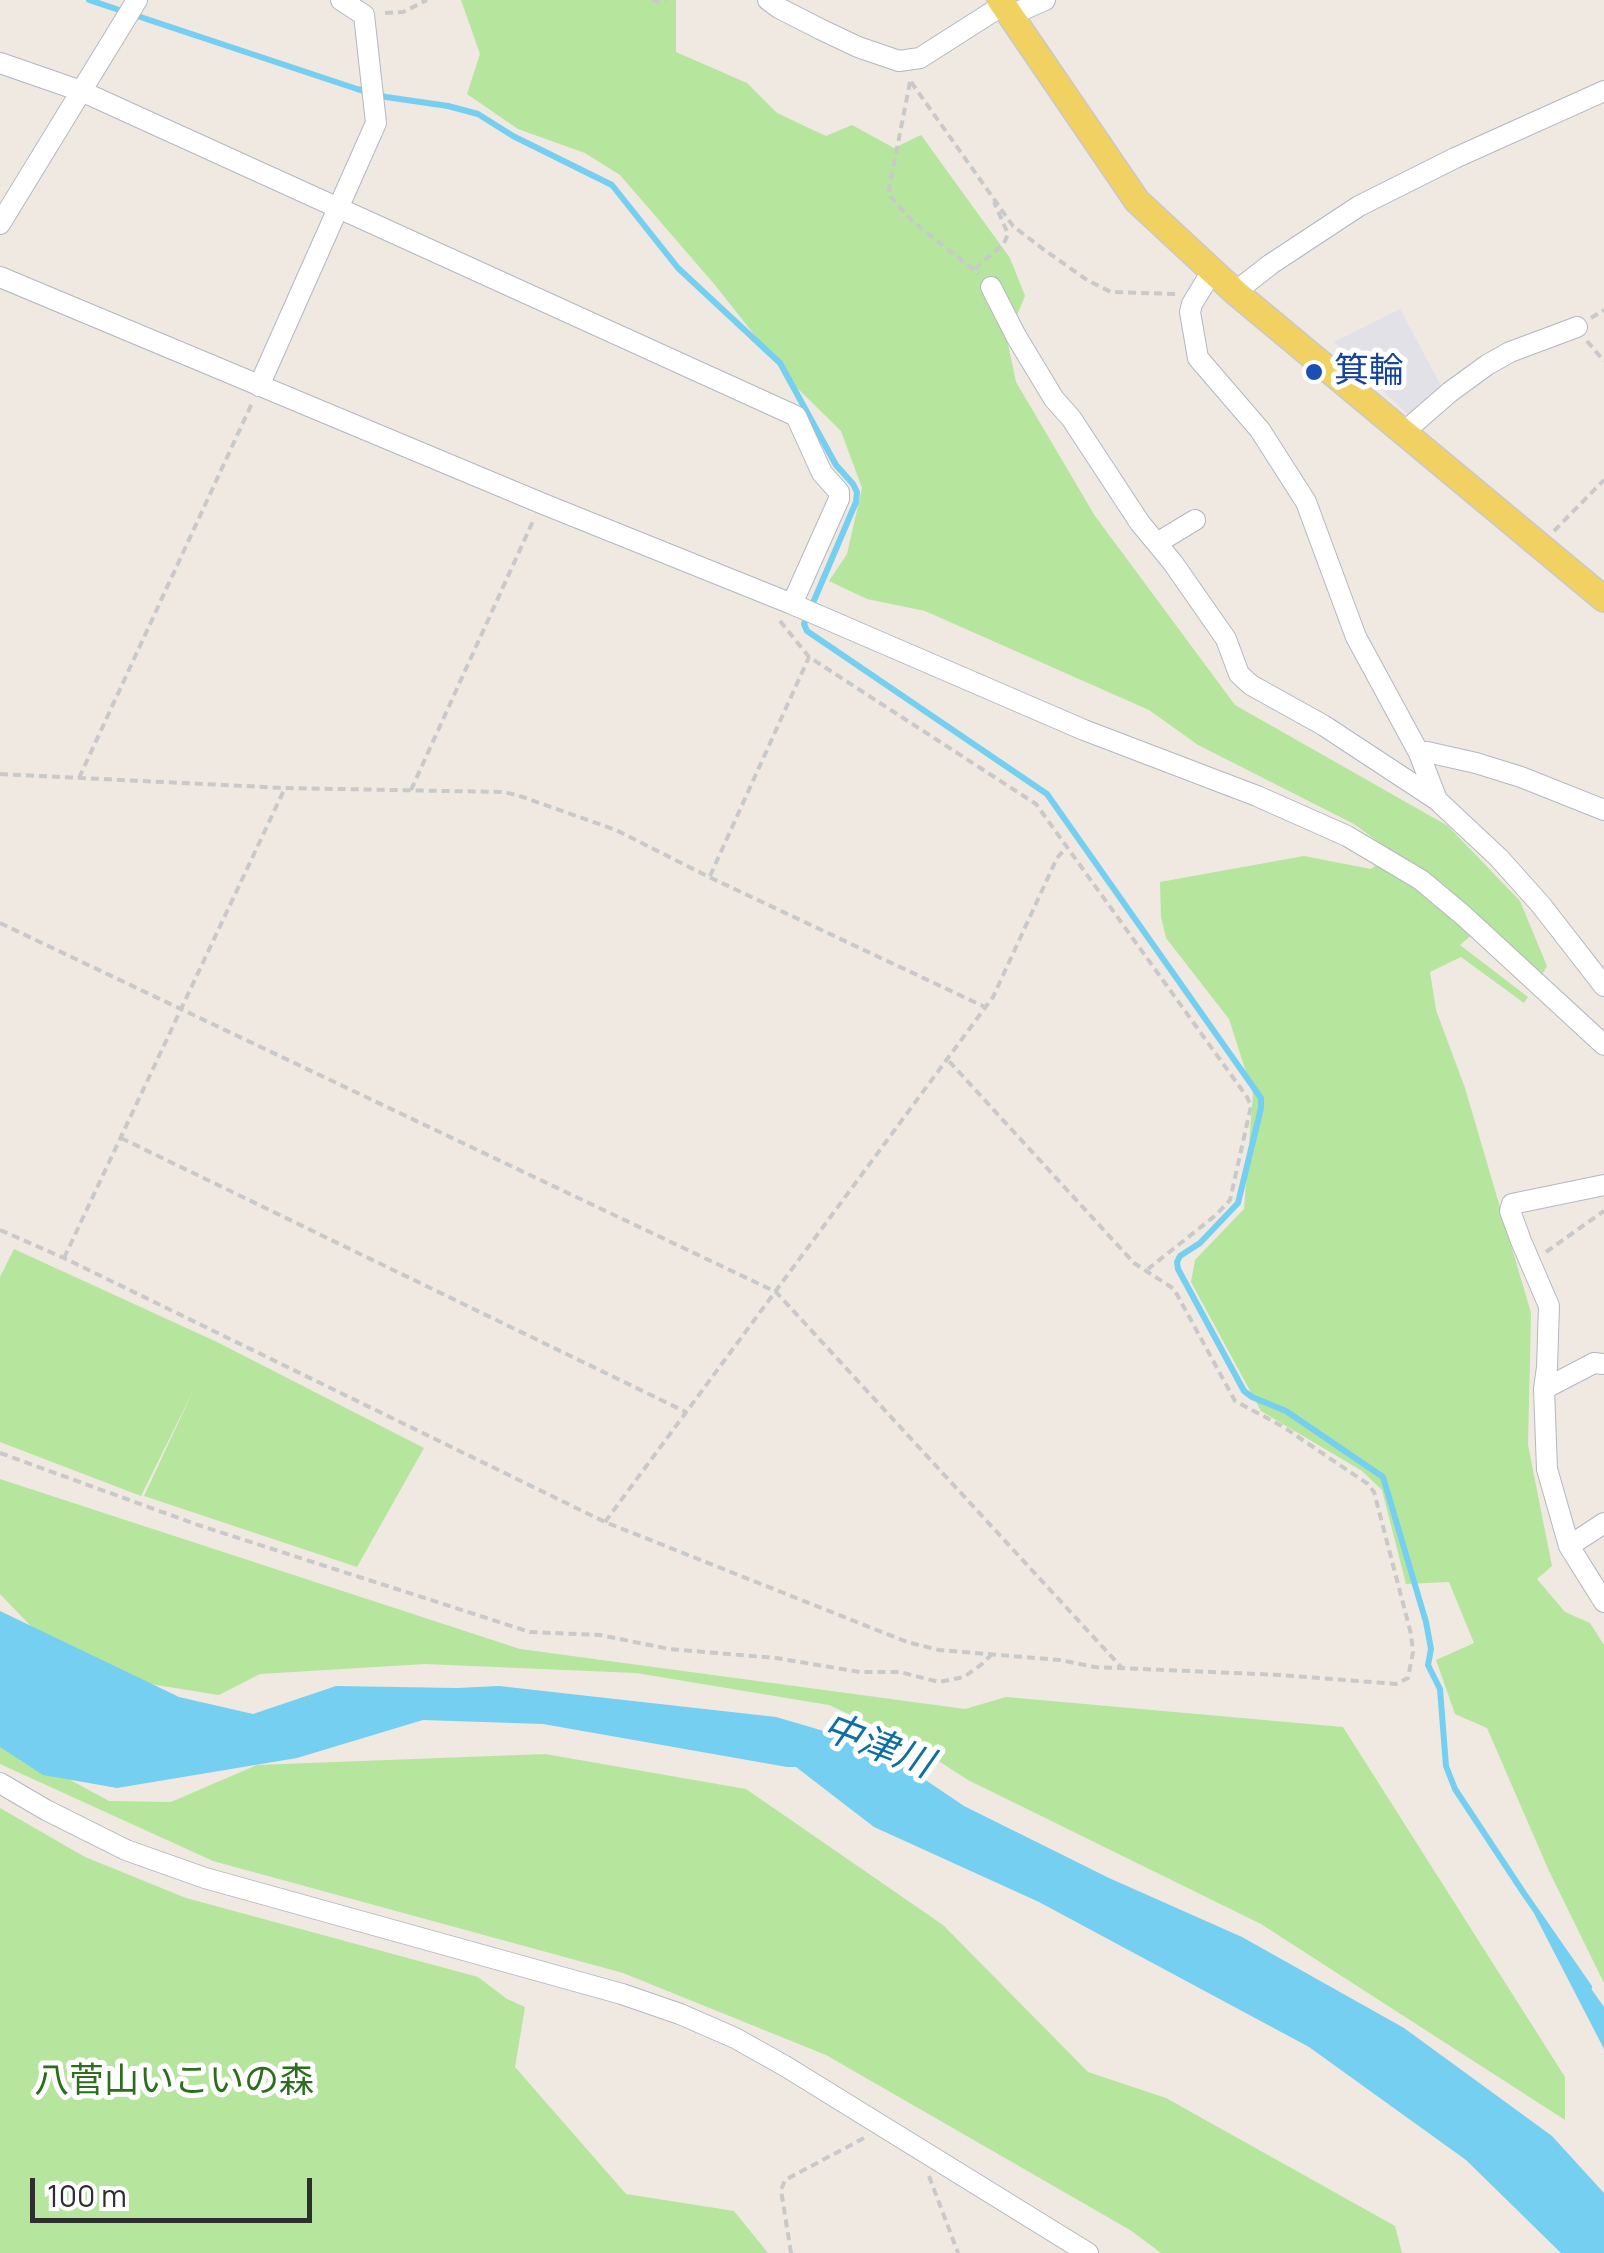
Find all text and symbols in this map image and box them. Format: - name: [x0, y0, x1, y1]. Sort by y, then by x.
- place label: 箕輪: [1334, 351, 1404, 393]
- marker: 箕輪: [1303, 361, 1325, 383]
- water label: 中津川: [816, 1705, 938, 1789]
- park label: 八菅山いこいの森: [34, 2061, 314, 2103]
- scale bar: [35, 2158, 318, 2220]
- text: 100 m: [47, 2175, 127, 2216]

